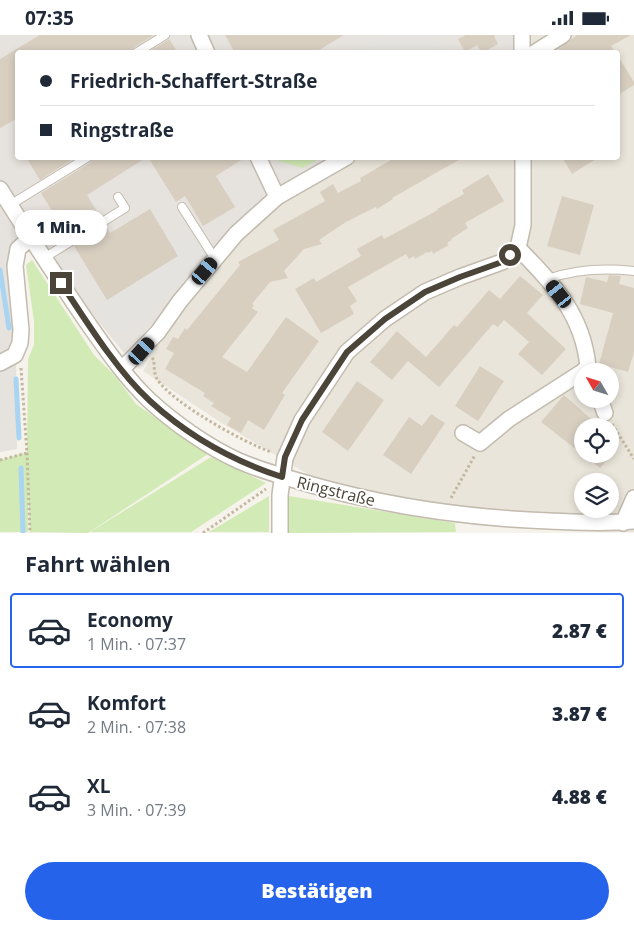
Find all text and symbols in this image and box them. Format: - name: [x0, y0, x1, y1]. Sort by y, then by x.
- text: 07:35: [25, 5, 74, 31]
- text: Friedrich-Schaffert-Straße: [70, 68, 318, 94]
- text: Ringstraße: [70, 117, 174, 143]
- callout: 1 Min.: [15, 211, 107, 245]
- text: 1 Min.: [36, 216, 86, 238]
- route start: [499, 244, 521, 266]
- car: [189, 255, 220, 287]
- route end: [50, 272, 72, 294]
- car: [543, 278, 574, 310]
- car: [126, 335, 157, 367]
- north arrow: [574, 363, 619, 407]
- map controls: [574, 363, 619, 518]
- button: locate: [574, 418, 619, 463]
- street label: Ringstraße: [294, 471, 378, 511]
- button: layers: [574, 473, 619, 518]
- text: Fahrt wählen: [25, 548, 171, 578]
- text: Economy: [87, 607, 173, 633]
- icon: car: [27, 608, 72, 653]
- text: 2.87 €: [552, 618, 607, 644]
- text: 1 Min. · 07:37: [87, 633, 186, 655]
- text: Komfort: [87, 690, 166, 716]
- icon: car: [27, 691, 72, 736]
- text: 3.87 €: [552, 701, 607, 727]
- text: 2 Min. · 07:38: [87, 716, 186, 738]
- text: XL: [87, 773, 110, 799]
- icon: car: [27, 774, 72, 819]
- text: 4.88 €: [552, 784, 607, 810]
- text: 3 Min. · 07:39: [87, 799, 186, 821]
- button: Bestätigen: [25, 862, 609, 920]

